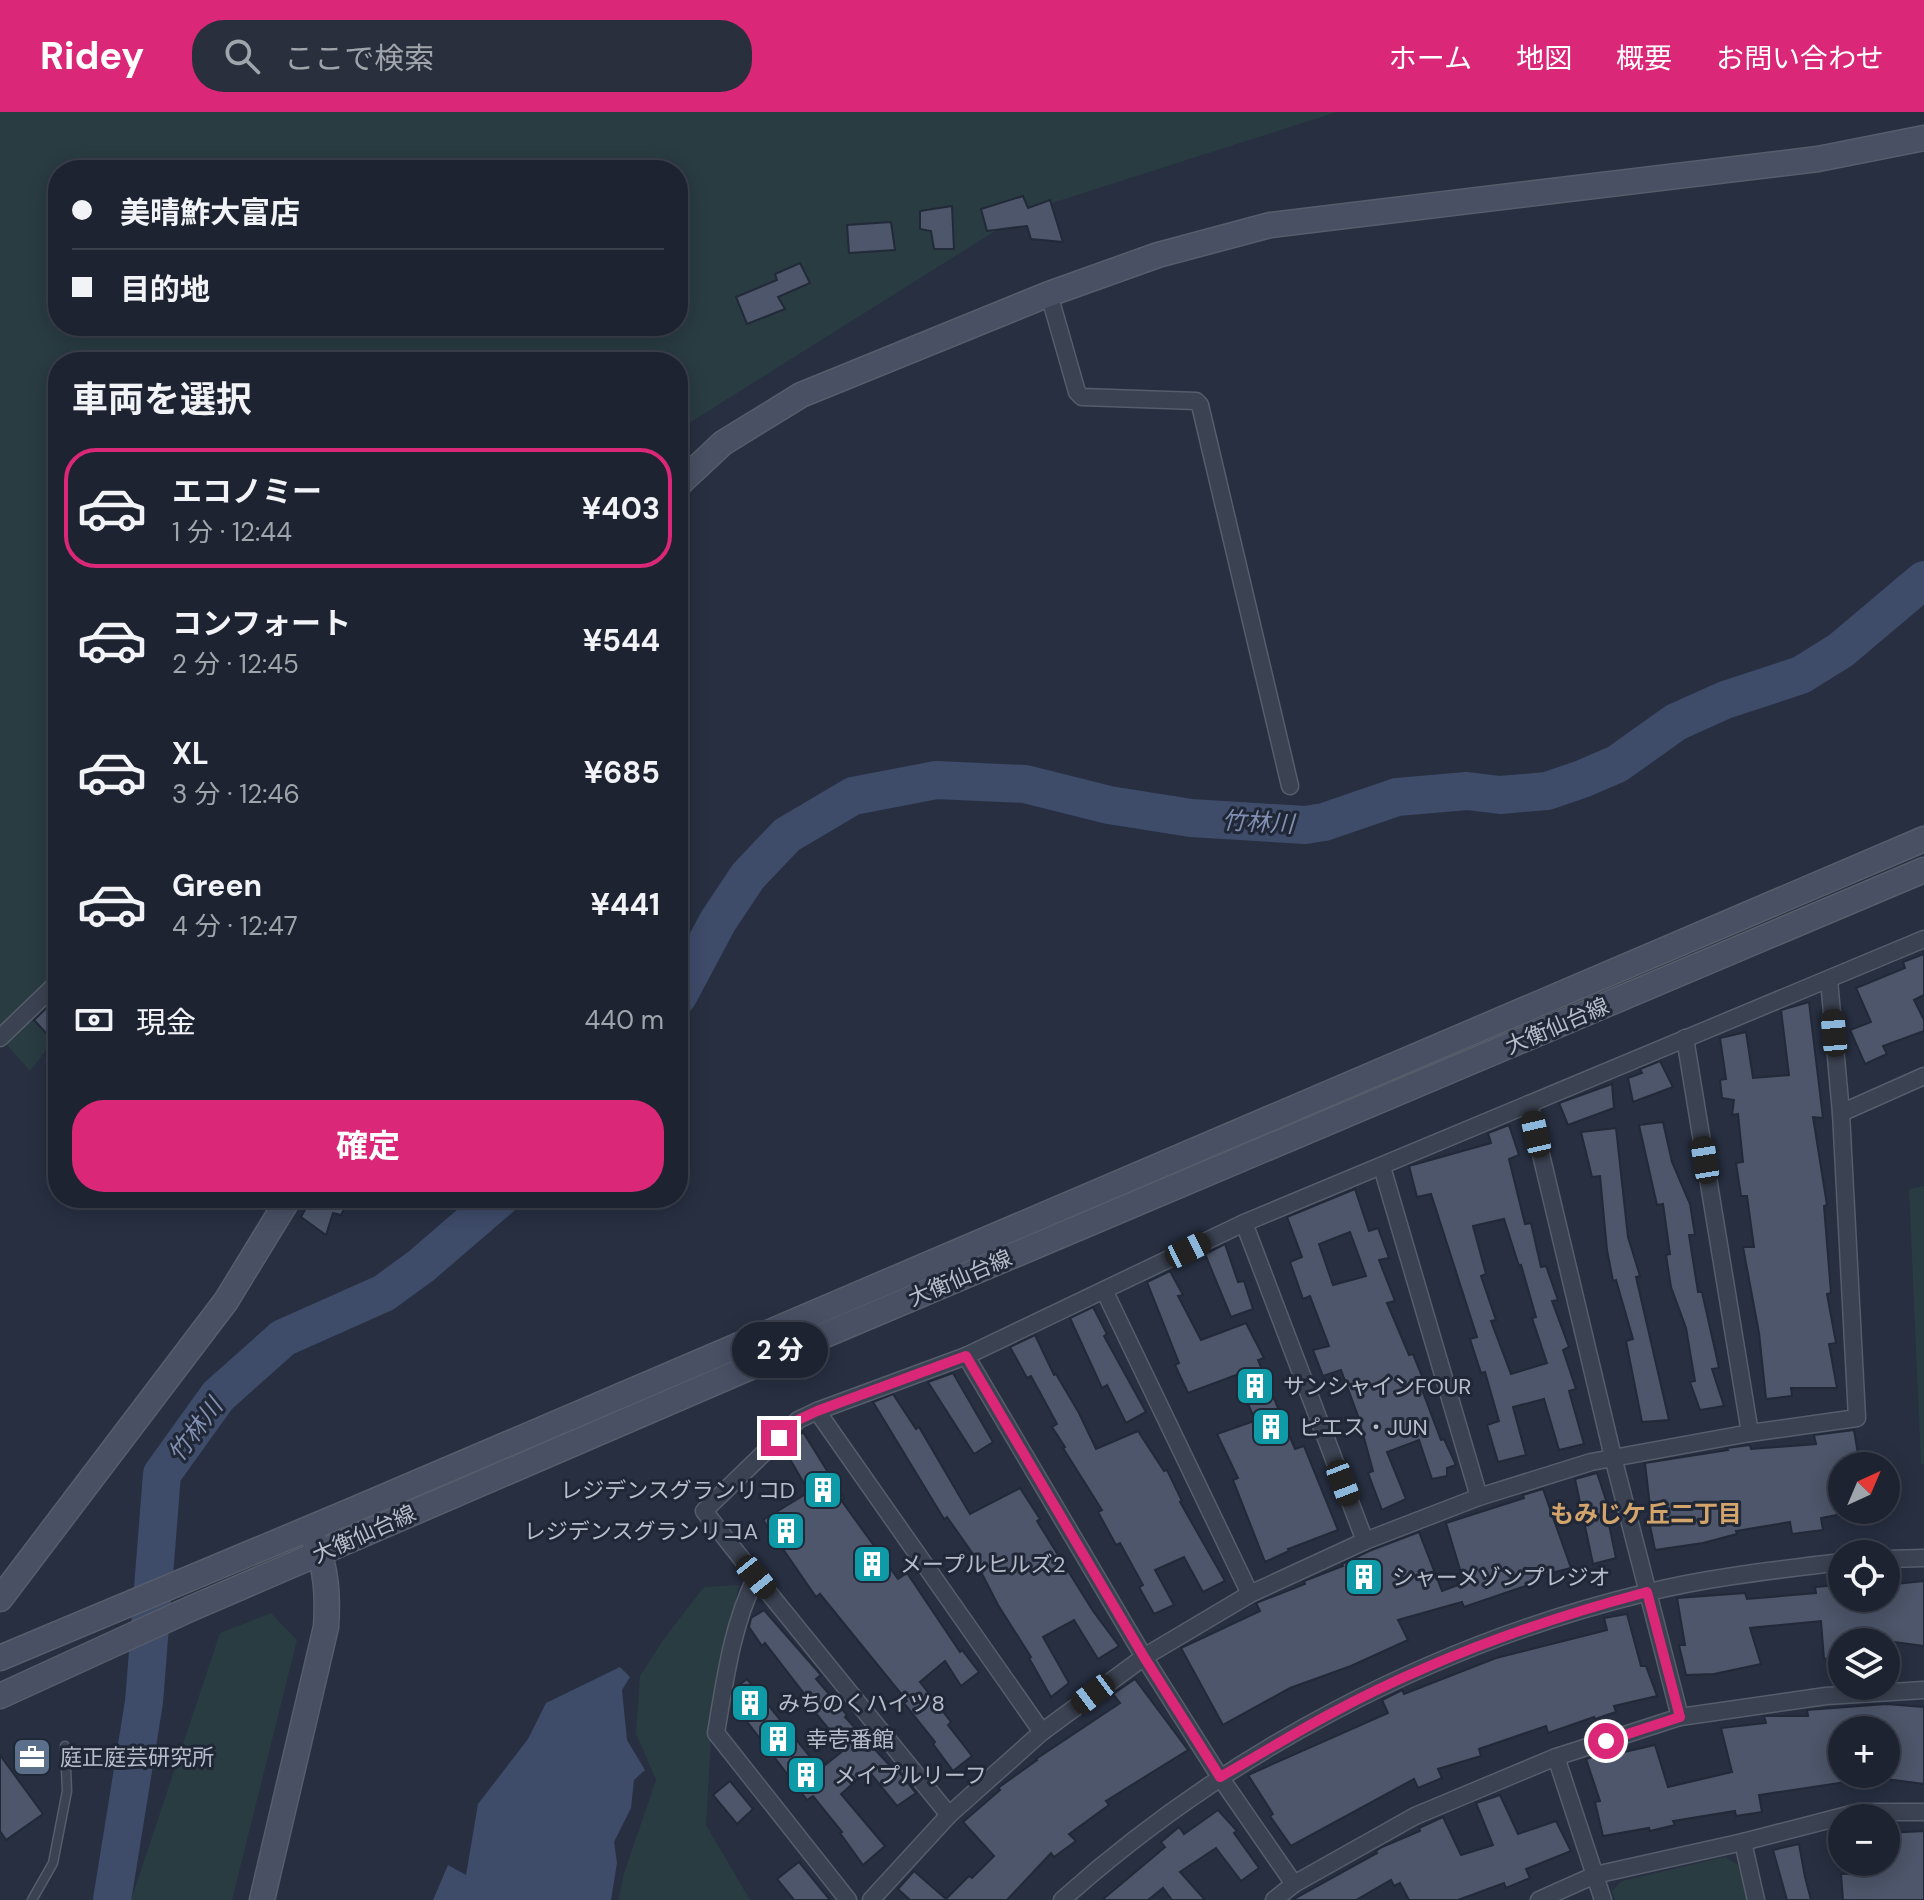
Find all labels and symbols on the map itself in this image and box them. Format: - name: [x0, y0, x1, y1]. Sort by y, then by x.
- water label: 竹林川: [1221, 805, 1298, 840]
- street label: 大衡仙台線: [1501, 991, 1613, 1061]
- car: [1820, 1008, 1848, 1058]
- car: [1519, 1108, 1553, 1160]
- car: [1689, 1134, 1721, 1186]
- car: [1161, 1229, 1215, 1271]
- street label: 大衡仙台線: [904, 1243, 1016, 1313]
- callout: 2 分: [731, 1322, 827, 1378]
- building icon: サンシャインFOUR: [1234, 1365, 1276, 1407]
- place label: サンシャインFOUR: [1283, 1372, 1471, 1401]
- water label: 竹林川: [161, 1390, 231, 1468]
- building icon: ピエス・JUN: [1250, 1406, 1292, 1448]
- place label: ピエス・JUN: [1299, 1413, 1428, 1442]
- route end: [761, 1420, 797, 1456]
- north arrow: [1828, 1452, 1900, 1524]
- car: [1323, 1456, 1363, 1510]
- building icon: レジデンスグランリコD: [802, 1469, 844, 1511]
- place label: レジデンスグランリコD: [560, 1476, 795, 1505]
- street label: 大衡仙台線: [308, 1498, 420, 1570]
- district label: もみじケ丘二丁目: [1550, 1498, 1742, 1529]
- building icon: レジデンスグランリコA: [765, 1510, 807, 1552]
- place label: レジデンスグランリコA: [524, 1517, 758, 1546]
- building icon: メープルヒルズ2: [851, 1543, 893, 1585]
- place label: メープルヒルズ2: [900, 1550, 1065, 1579]
- car: [732, 1551, 780, 1603]
- building icon: シャーメゾンプレジオ: [1343, 1556, 1385, 1598]
- place label: シャーメゾンプレジオ: [1392, 1563, 1610, 1592]
- car: [1067, 1670, 1119, 1718]
- building icon: みちのくハイツ8: [729, 1682, 771, 1724]
- place label: みちのくハイツ8: [778, 1689, 945, 1718]
- building icon: 幸壱番館: [757, 1718, 799, 1760]
- route start: [1588, 1723, 1624, 1759]
- place label: 幸壱番館: [806, 1725, 894, 1754]
- office icon: 庭正庭芸研究所: [11, 1736, 53, 1778]
- place label: 庭正庭芸研究所: [60, 1743, 214, 1772]
- building icon: メイプルリーフ: [785, 1754, 827, 1796]
- place label: メイプルリーフ: [834, 1761, 987, 1790]

